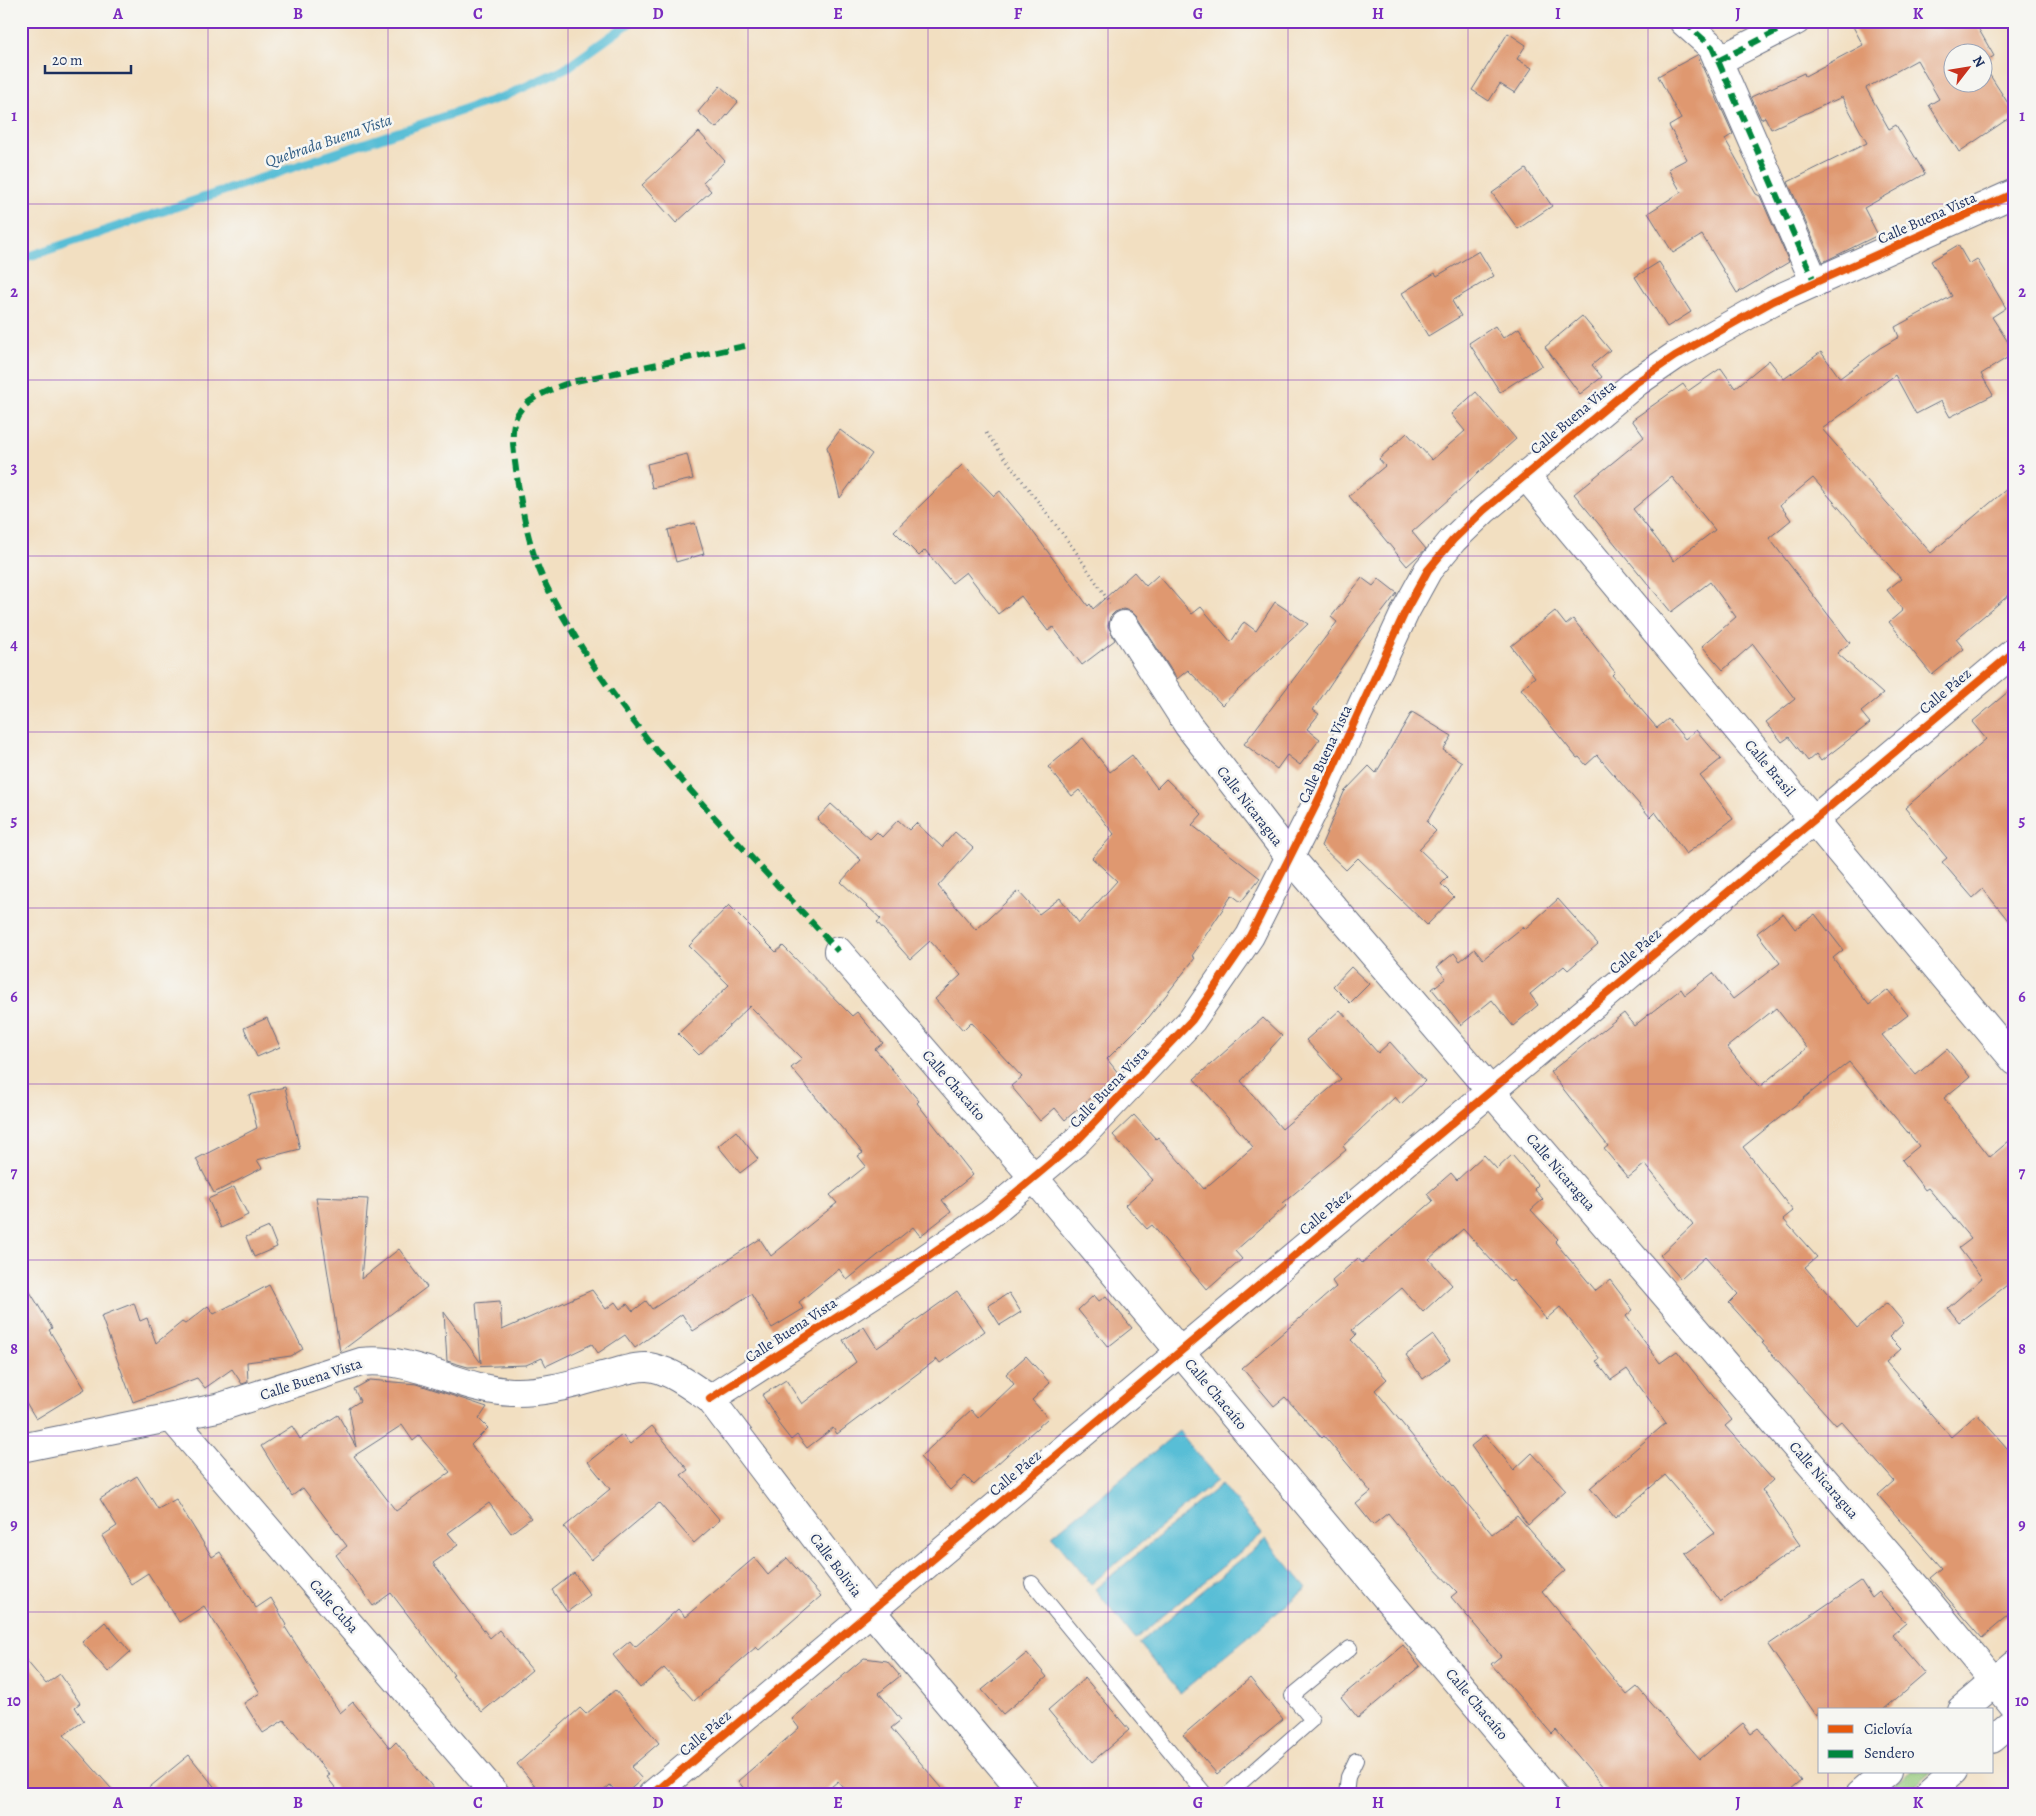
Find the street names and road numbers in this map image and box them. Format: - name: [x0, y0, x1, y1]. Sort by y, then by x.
- street label: Calle Buena Vista: [1874, 187, 1980, 249]
- street label: Calle Buena Vista: [1526, 375, 1620, 459]
- street label: Calle Páez: [1915, 663, 1975, 719]
- street label: Calle Buena Vista: [1294, 702, 1356, 806]
- street label: Calle Brasil: [1740, 735, 1800, 801]
- street label: Calle Nicaragua: [1212, 762, 1288, 850]
- street label: Calle Páez: [1605, 923, 1665, 979]
- street label: Calle Buena Vista: [1065, 1042, 1153, 1132]
- street label: Calle Chacaíto: [918, 1045, 990, 1125]
- street label: Calle Nicaragua: [1522, 1129, 1600, 1215]
- street label: Calle Páez: [1295, 1184, 1355, 1240]
- street label: Calle Buena Vista: [741, 1293, 841, 1367]
- street label: Calle Buena Vista: [257, 1353, 365, 1405]
- street label: Calle Chacaíto: [1180, 1354, 1252, 1434]
- street label: Calle Nicaragua: [1785, 1437, 1863, 1523]
- street label: Calle Páez: [985, 1445, 1045, 1501]
- street label: Calle Bolivia: [805, 1529, 867, 1601]
- street label: Calle Cuba: [305, 1575, 363, 1637]
- street label: Calle Chacaíto: [1441, 1664, 1513, 1744]
- street label: Calle Páez: [675, 1705, 735, 1761]

